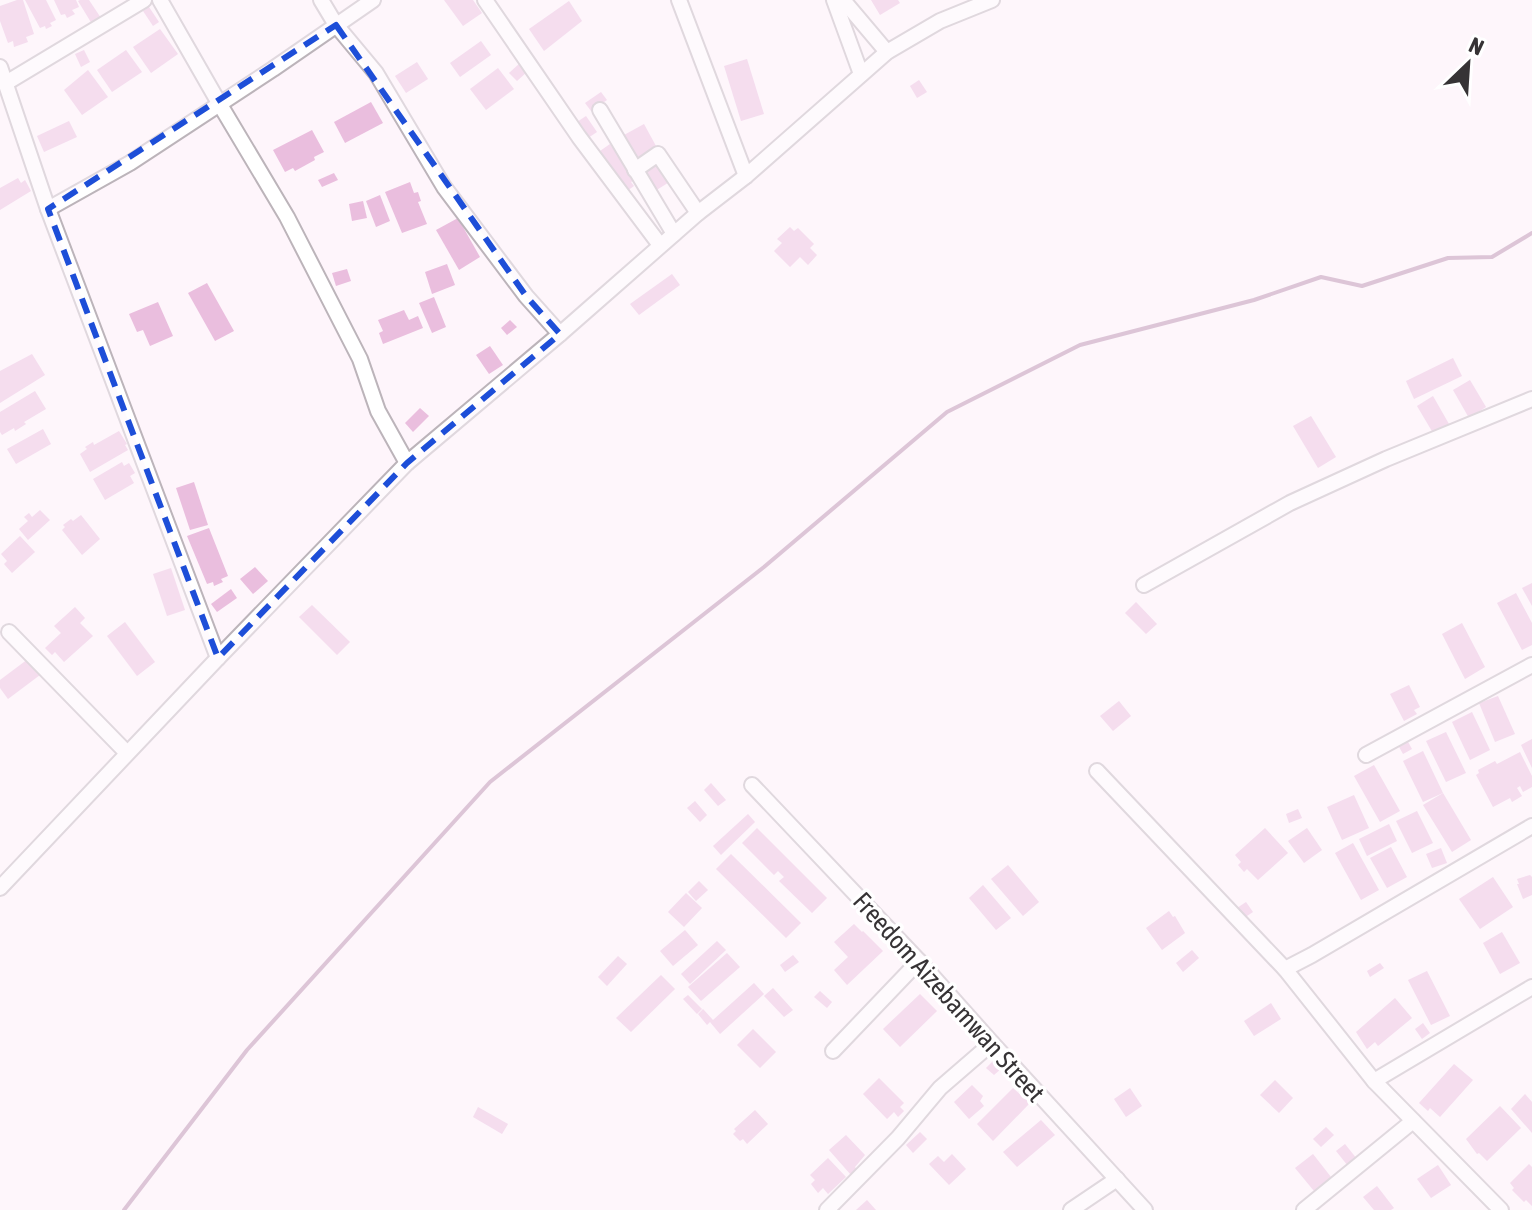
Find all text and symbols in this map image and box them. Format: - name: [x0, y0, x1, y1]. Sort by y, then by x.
- north arrow: [1428, 24, 1508, 104]
- text: N: [1465, 31, 1488, 60]
- street label: Freedom Aizebamwan Street: [847, 886, 1051, 1108]

